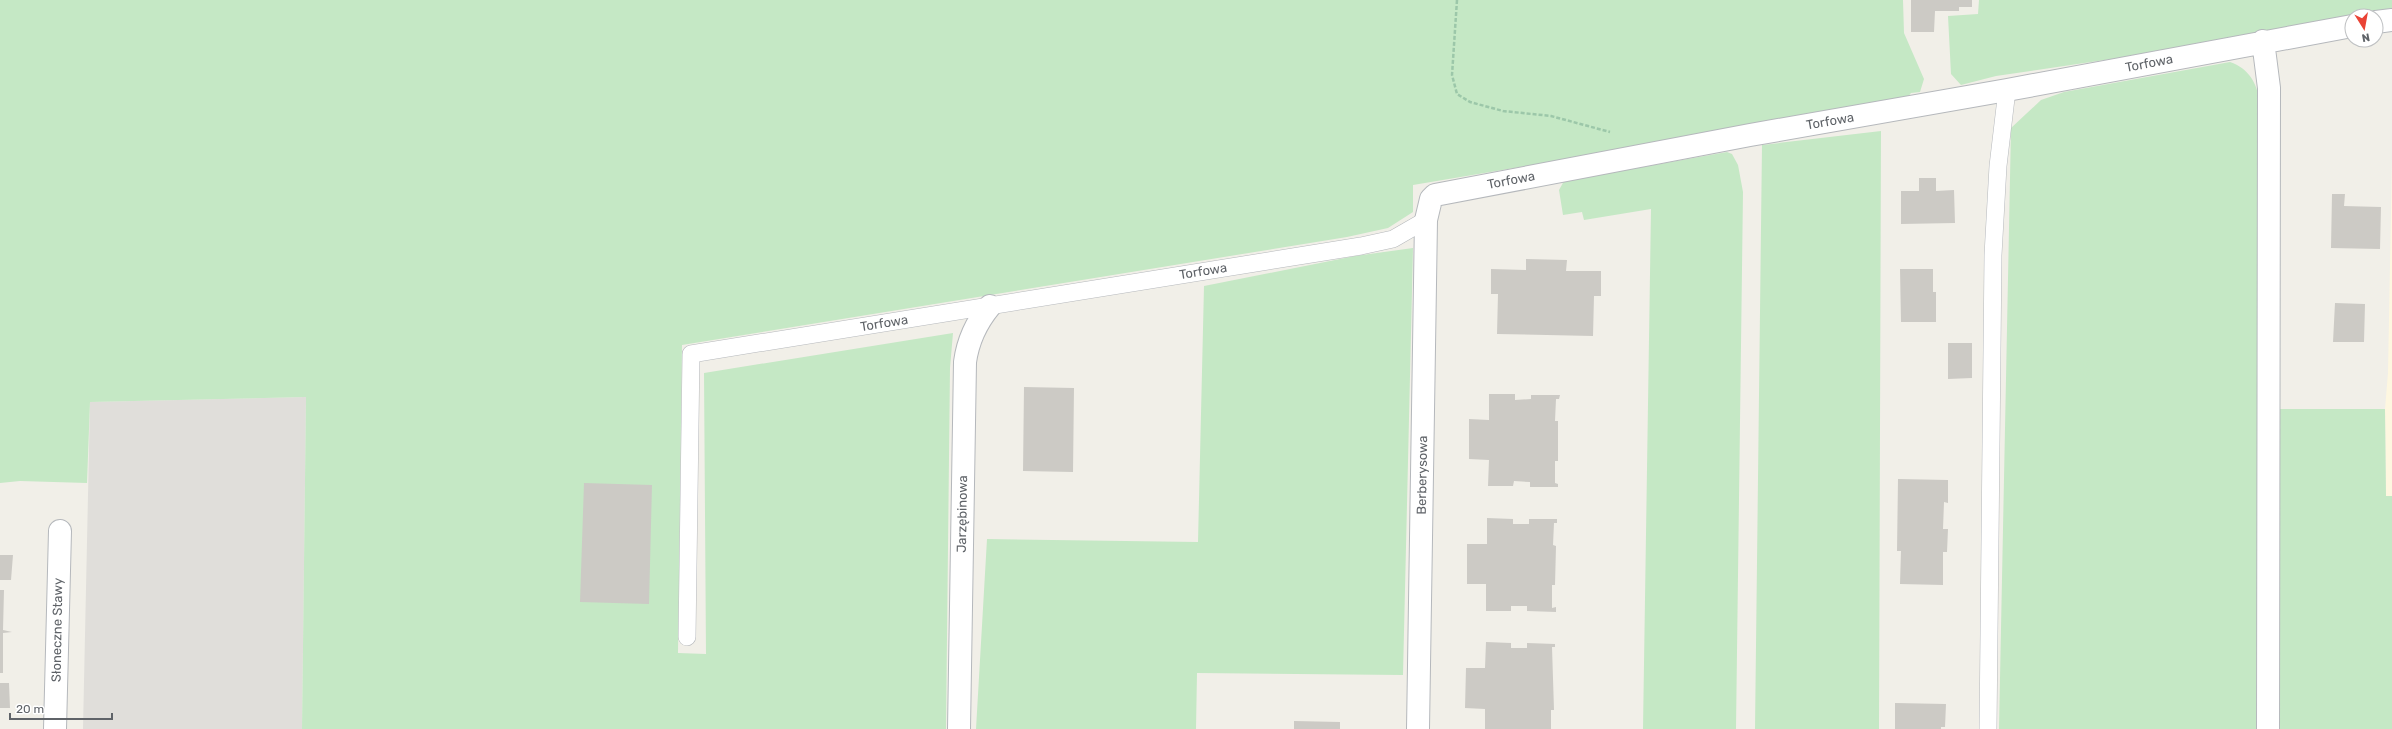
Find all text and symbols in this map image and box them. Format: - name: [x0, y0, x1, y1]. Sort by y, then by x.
- north arrow: [2344, 8, 2384, 48]
- text: N: [2361, 30, 2371, 44]
- street label: Torfowa: [2124, 51, 2174, 75]
- street label: Torfowa: [1805, 109, 1855, 133]
- street label: Torfowa: [1486, 168, 1536, 192]
- street label: Torfowa: [1178, 260, 1228, 282]
- street label: Torfowa: [859, 312, 909, 334]
- street label: Berberysowa: [1414, 435, 1430, 515]
- street label: Jarzębinowa: [954, 475, 970, 553]
- street label: Słoneczne Stawy: [49, 578, 65, 682]
- scale bar: [10, 695, 112, 721]
- text: 20 m: [16, 702, 44, 716]

